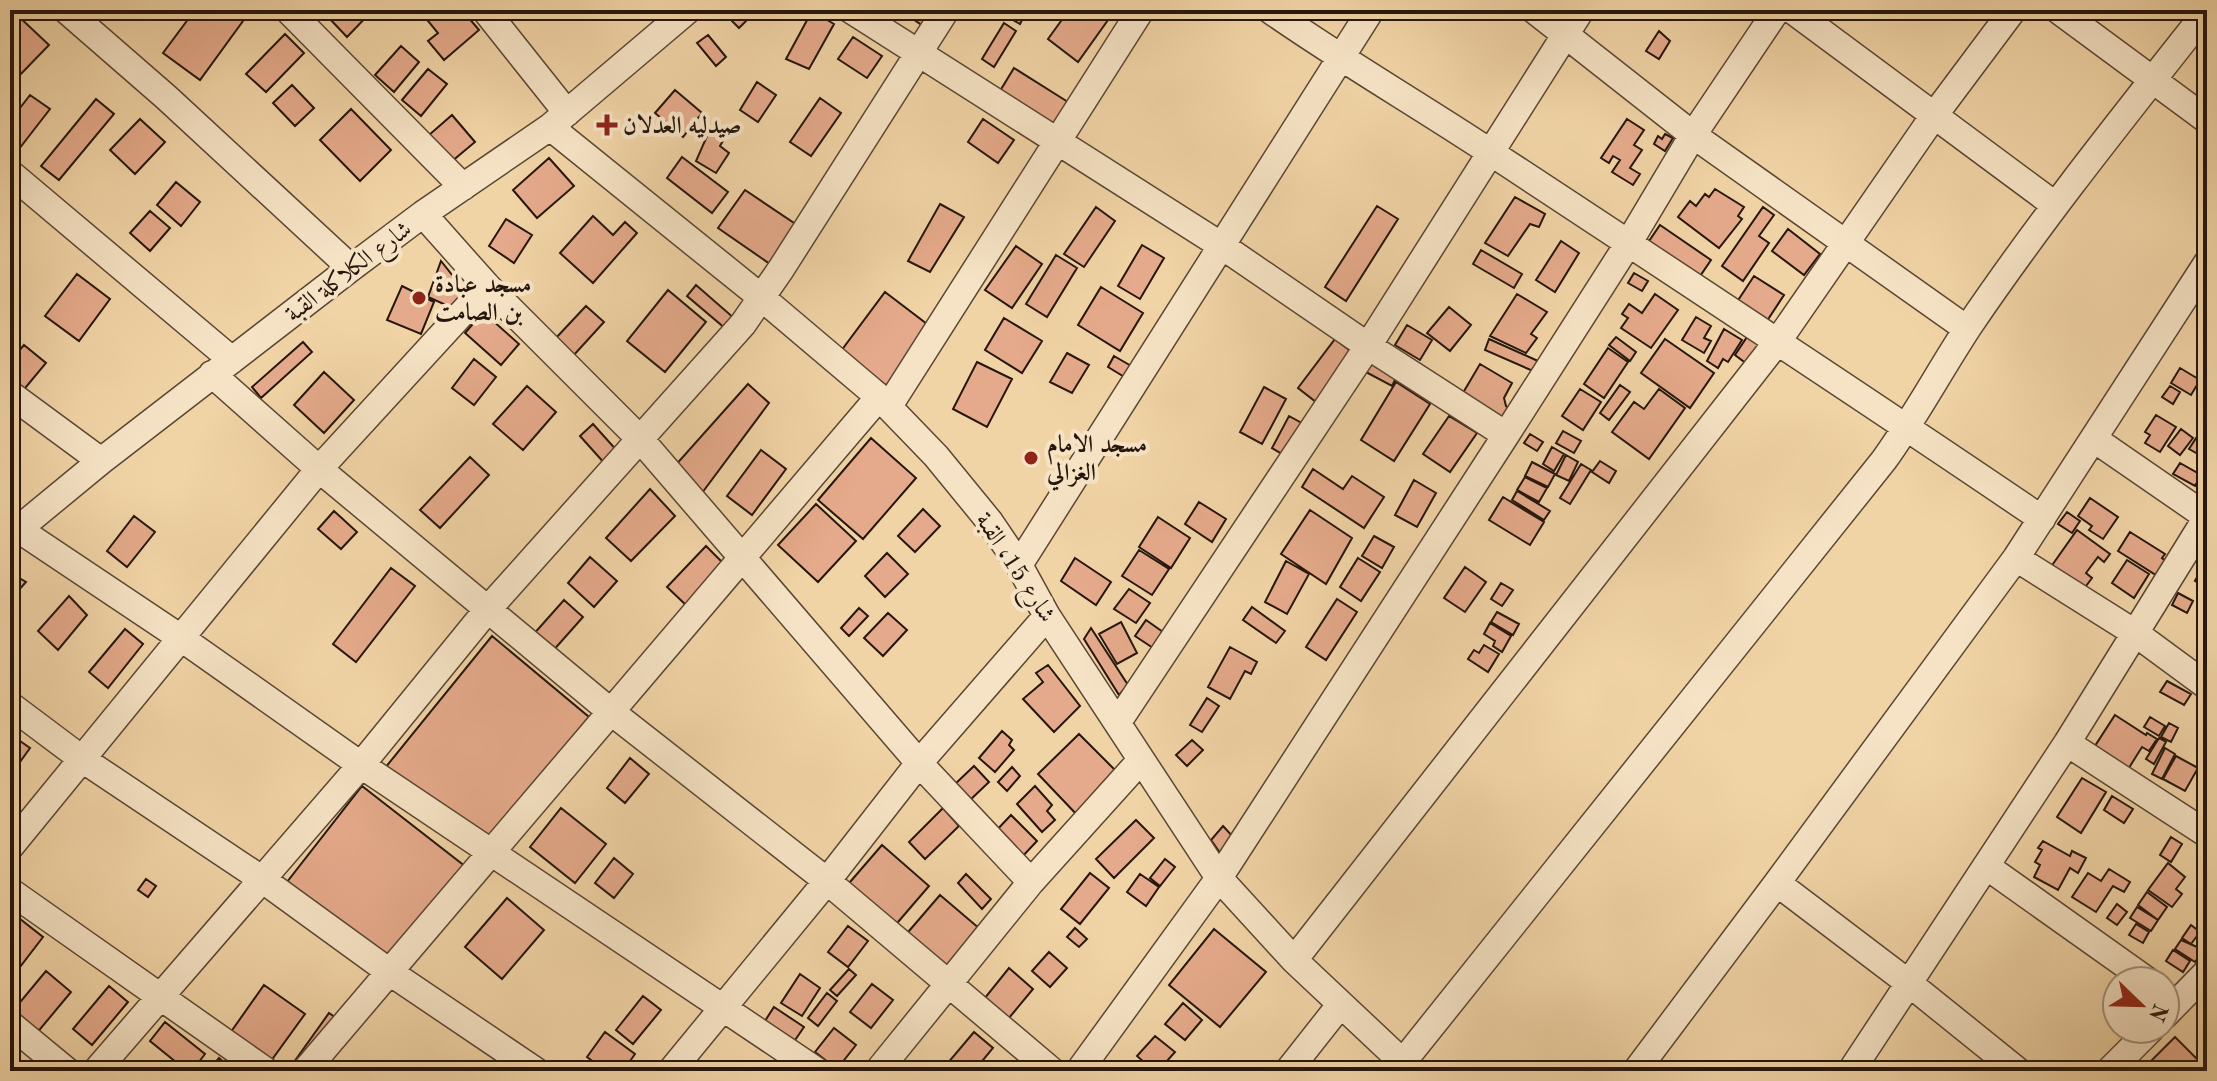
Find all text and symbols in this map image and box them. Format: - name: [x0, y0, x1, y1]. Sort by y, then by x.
- place label: صيدليه العدلان: [623, 113, 741, 139]
- marker: صيدليه العدلان: [598, 116, 616, 134]
- street label: شارع الكلاكلة القبة: [280, 216, 420, 332]
- place label: مسجد عبادة بن الصامت: [435, 273, 531, 326]
- marker: مسجد عبادة بن الصامت: [410, 289, 428, 307]
- place label: مسجد الامام الغزالي: [1046, 432, 1147, 491]
- marker: مسجد الامام الغزالي: [1022, 449, 1040, 467]
- street label: شارع 15، القبة: [965, 509, 1058, 630]
- north arrow: [2101, 965, 2181, 1045]
- text: N: [2144, 1000, 2171, 1024]

